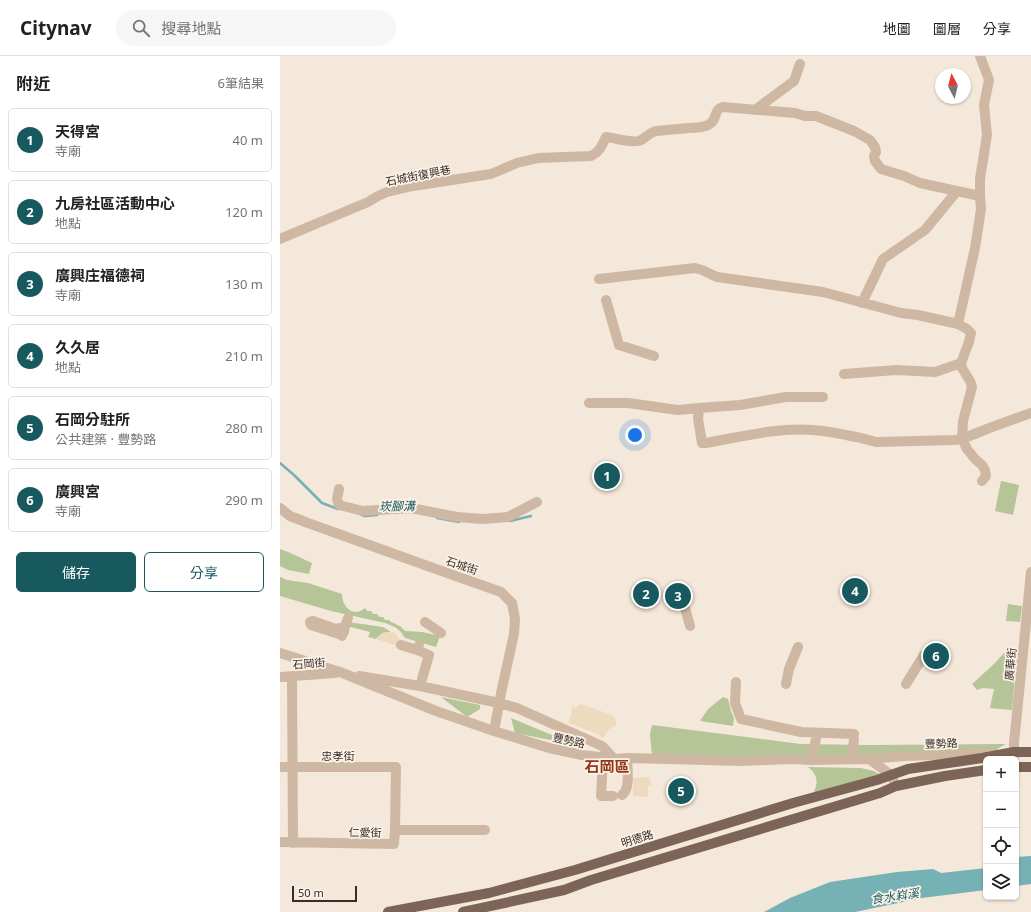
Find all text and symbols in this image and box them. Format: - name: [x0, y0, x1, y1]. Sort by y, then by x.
- search box: [116, 10, 396, 46]
- text: Citynav: [20, 15, 92, 41]
- icon: search: [130, 17, 152, 39]
- text: 搜尋地點: [162, 18, 222, 38]
- text: 地圖: [883, 19, 911, 38]
- text: 圖層: [933, 19, 961, 38]
- text: 分享: [983, 19, 1011, 38]
- north arrow: [935, 68, 971, 104]
- text: 附近: [16, 72, 50, 95]
- text: 6筆結果: [218, 74, 264, 92]
- text: 天得宮: [55, 121, 100, 141]
- text: 1: [26, 131, 34, 149]
- text: 40 m: [233, 131, 263, 149]
- text: 寺廟: [55, 142, 81, 160]
- street label: 石城街復興巷: [384, 161, 452, 189]
- text: 九房社區活動中心: [55, 193, 175, 213]
- text: 2: [26, 203, 34, 221]
- text: 120 m: [225, 203, 263, 221]
- text: 地點: [55, 214, 81, 232]
- text: 廣興庄福德祠: [55, 265, 145, 285]
- text: 3: [26, 275, 34, 293]
- text: 130 m: [225, 275, 263, 293]
- text: 寺廟: [55, 286, 81, 304]
- text: 久久居: [55, 337, 100, 357]
- text: 4: [26, 347, 34, 365]
- text: 210 m: [225, 347, 263, 365]
- text: 地點: [55, 358, 81, 376]
- text: 石岡分駐所: [55, 409, 130, 429]
- text: 5: [26, 419, 34, 437]
- text: 280 m: [225, 419, 263, 437]
- your location: [625, 425, 645, 445]
- text: 公共建築 · 豐勢路: [55, 430, 156, 448]
- pin: 1: [594, 461, 620, 491]
- text: 廣興宮: [55, 481, 100, 501]
- text: 6: [26, 491, 34, 509]
- text: 290 m: [225, 491, 263, 509]
- water label: 崁腳溝: [379, 497, 417, 515]
- text: 寺廟: [55, 502, 81, 520]
- button: 儲存: [16, 552, 136, 592]
- button: 分享: [144, 552, 264, 592]
- street label: 石城街: [444, 553, 480, 577]
- pin: 4: [842, 576, 868, 606]
- pin: 2: [633, 579, 659, 609]
- pin: 3: [665, 581, 691, 611]
- pin: 6: [923, 641, 949, 671]
- street label: 廣華街: [1001, 647, 1019, 681]
- street label: 石岡街: [292, 654, 326, 672]
- street label: 豐勢路: [551, 729, 587, 751]
- street label: 豐勢路: [924, 735, 958, 751]
- street label: 忠孝街: [322, 748, 355, 763]
- district label: 石岡區: [584, 756, 630, 776]
- map controls: [983, 756, 1019, 900]
- button: +: [983, 756, 1019, 792]
- pin: 5: [668, 776, 694, 806]
- button: −: [983, 792, 1019, 828]
- street label: 仁愛街: [348, 824, 382, 840]
- street label: 明德路: [619, 826, 655, 850]
- button: locate: [983, 828, 1019, 864]
- button: layers: [983, 864, 1019, 900]
- scale bar: [292, 884, 357, 903]
- water label: 食水嵙溪: [870, 884, 922, 908]
- text: 50 m: [298, 885, 324, 900]

